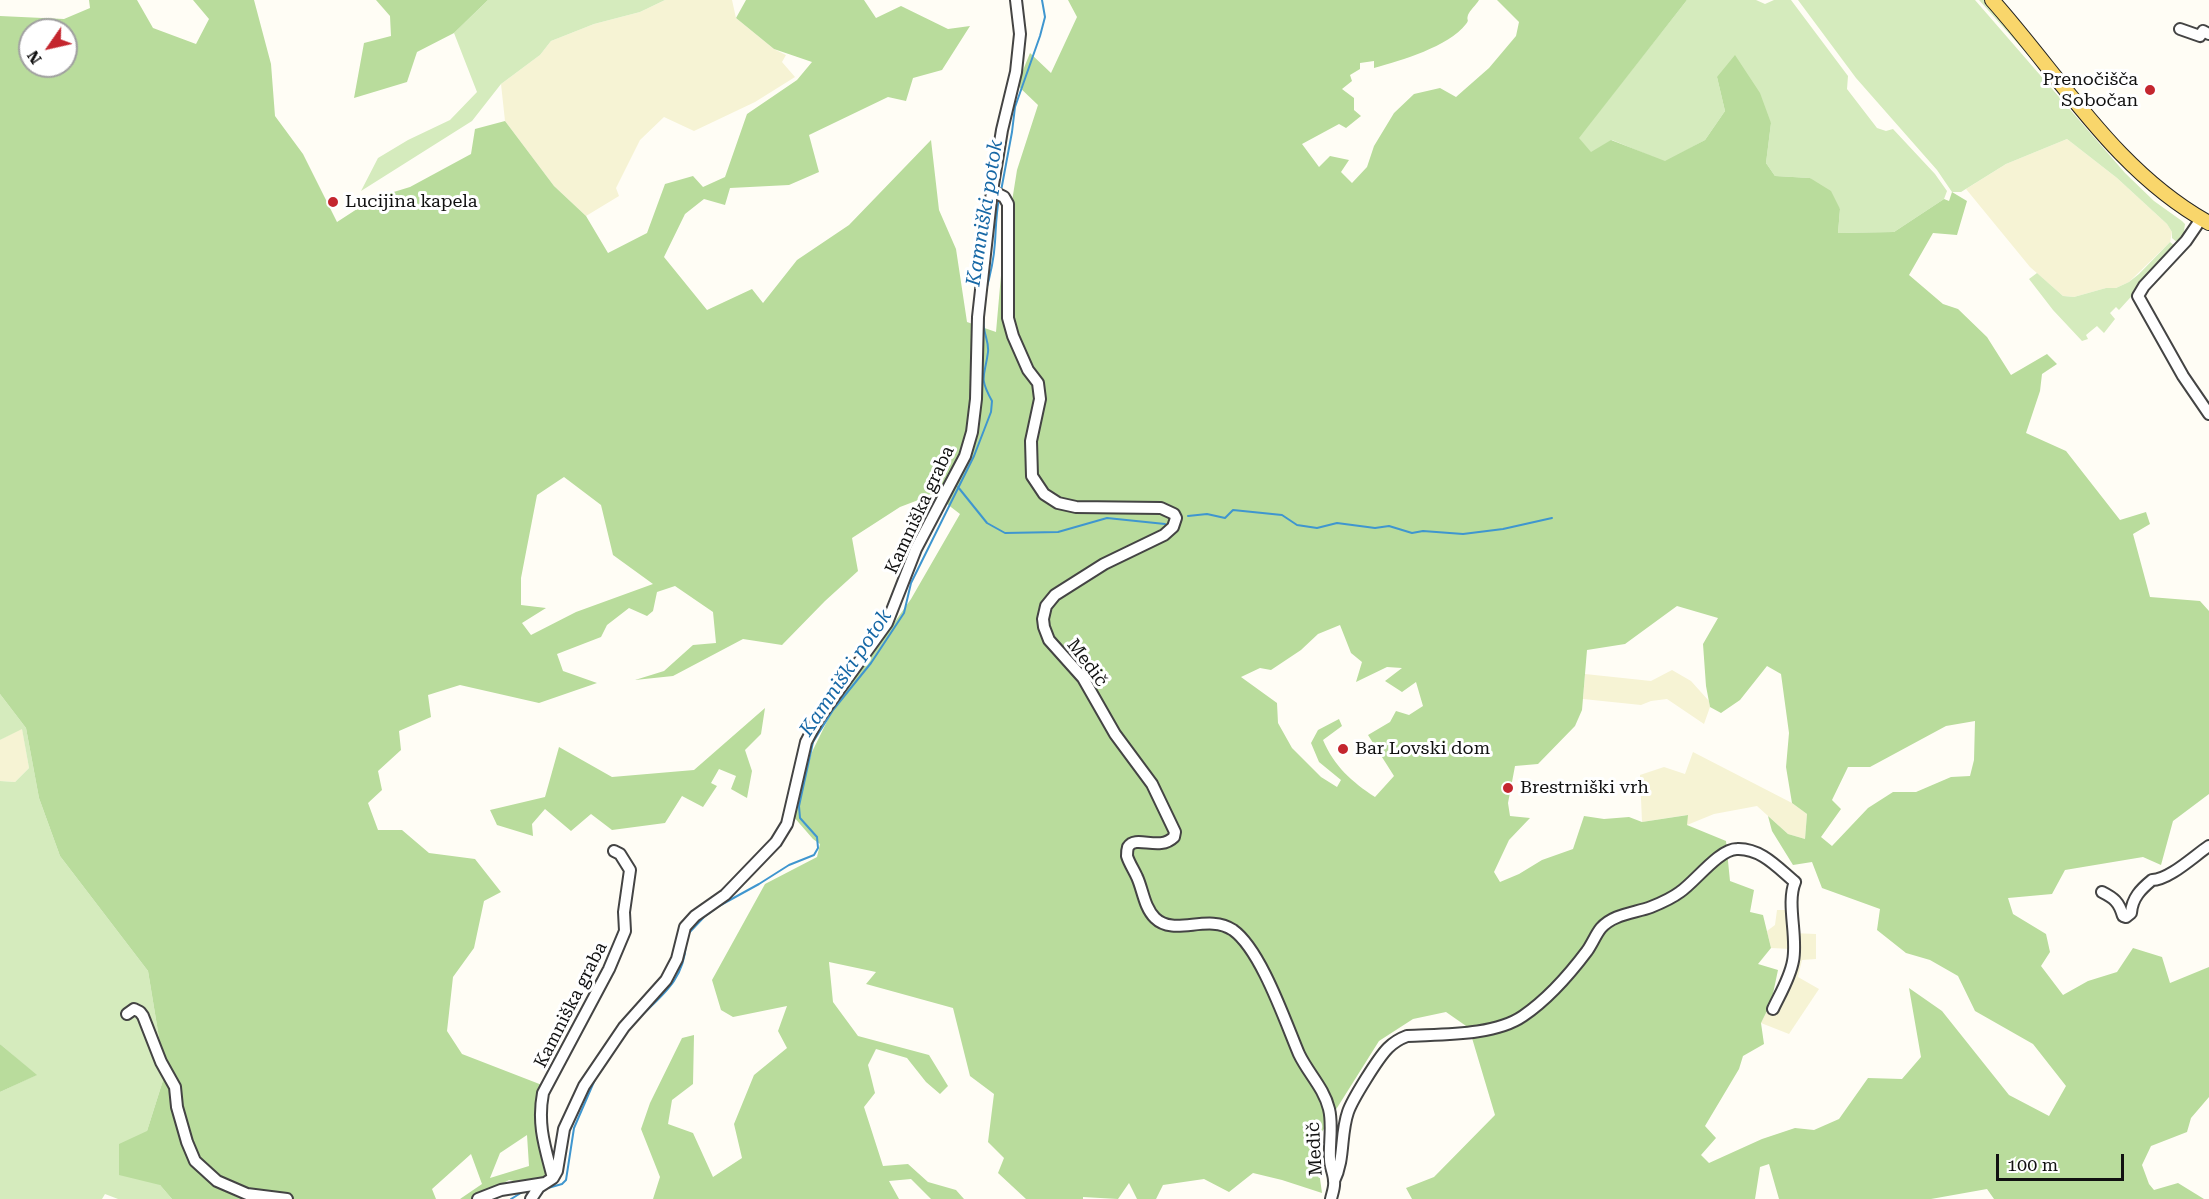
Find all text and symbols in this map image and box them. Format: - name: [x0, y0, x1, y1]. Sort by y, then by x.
- north arrow: [18, 18, 78, 78]
- text: N: [23, 47, 46, 68]
- place label: Prenočišča Sobočan: [2042, 69, 2138, 112]
- marker: Prenočišča Sobočan: [2143, 83, 2157, 97]
- water label: Kamniški potok: [962, 138, 1008, 288]
- place label: Lucijina kapela: [345, 191, 478, 213]
- marker: Lucijina kapela: [326, 195, 340, 209]
- street label: Kamniška graba: [881, 443, 959, 577]
- water label: Kamniški potok: [795, 605, 897, 741]
- street label: Medič: [1062, 635, 1112, 691]
- place label: Bar Lovski dom: [1355, 738, 1490, 760]
- marker: Bar Lovski dom: [1336, 742, 1350, 756]
- place label: Brestrniški vrh: [1520, 777, 1649, 799]
- marker: Brestrniški vrh: [1501, 781, 1515, 795]
- street label: Kamniška graba: [530, 938, 612, 1072]
- street label: Medič: [1303, 1121, 1327, 1177]
- scale bar: [1999, 1142, 2126, 1180]
- text: 100 m: [2007, 1154, 2058, 1175]

